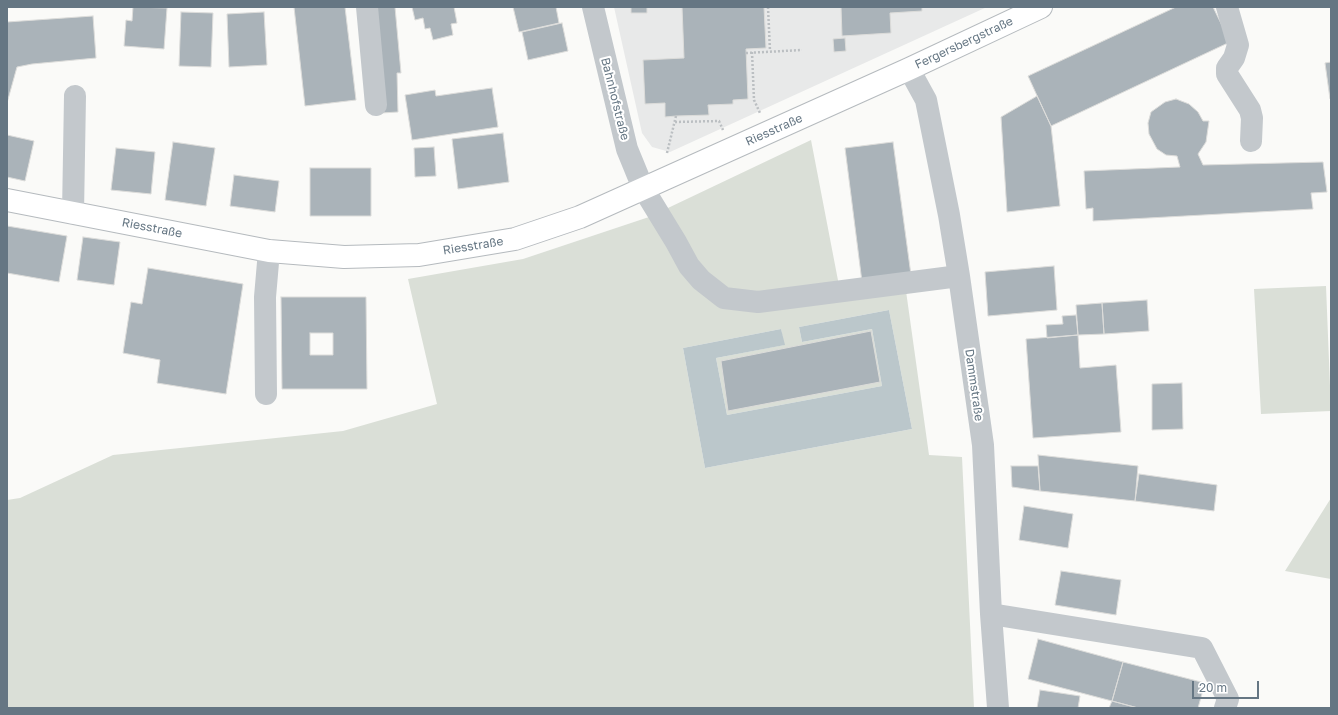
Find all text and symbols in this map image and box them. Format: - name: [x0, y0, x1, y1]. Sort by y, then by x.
- street label: Fergersbergstraße: [913, 14, 1015, 72]
- street label: Bahnhofstraße: [598, 56, 632, 142]
- street label: Riesstraße: [743, 111, 805, 149]
- street label: Riesstraße: [121, 215, 183, 241]
- street label: Riesstraße: [442, 234, 504, 258]
- street label: Dammstraße: [962, 348, 986, 422]
- scale bar: [1194, 673, 1261, 699]
- text: 20 m: [1199, 680, 1227, 695]

